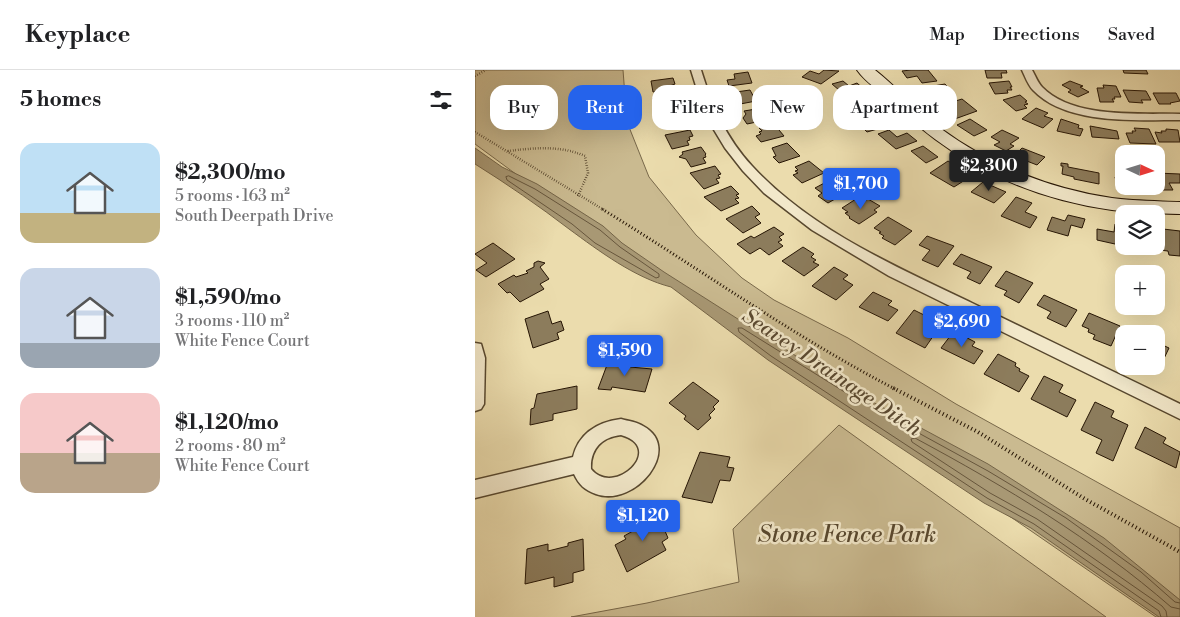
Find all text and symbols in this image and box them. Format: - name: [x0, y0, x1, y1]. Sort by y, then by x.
- text: Keyplace: [25, 20, 130, 50]
- text: Map: [929, 23, 965, 46]
- text: Directions: [993, 23, 1080, 46]
- text: Saved: [1108, 23, 1155, 46]
- chip: Buy: [490, 85, 558, 130]
- chip: Rent: [568, 85, 642, 130]
- chip: Filters: [652, 85, 742, 130]
- chip: New: [752, 85, 823, 130]
- chip: Apartment: [833, 85, 957, 130]
- icon: filters: [427, 86, 455, 114]
- text: 5 homes: [20, 87, 101, 113]
- north arrow: [1115, 145, 1165, 195]
- map controls: [1115, 145, 1165, 375]
- pin: $2,300: [948, 150, 1030, 192]
- text: $2,300: [960, 156, 1018, 176]
- text: $2,300/mo: [175, 160, 286, 186]
- icon: home: [60, 163, 120, 223]
- pin: $1,700: [820, 168, 902, 210]
- text: $1,700: [834, 174, 888, 194]
- text: 5 rooms · 163 m²: [175, 186, 290, 206]
- button: layers: [1115, 205, 1165, 255]
- text: South Deerpath Drive: [175, 206, 334, 226]
- button: +: [1115, 265, 1165, 315]
- text: $1,590/mo: [175, 285, 281, 311]
- icon: home: [60, 288, 120, 348]
- water label: Seavey Drainage Ditch: [737, 303, 926, 443]
- pin: $2,690: [921, 306, 1003, 348]
- text: 3 rooms · 110 m²: [175, 311, 289, 331]
- text: $2,690: [934, 312, 990, 332]
- button: −: [1115, 325, 1165, 375]
- text: White Fence Court: [175, 331, 310, 351]
- pin: $1,590: [584, 334, 666, 377]
- text: $1,590: [598, 341, 652, 361]
- text: $1,120/mo: [175, 410, 279, 436]
- icon: home: [60, 413, 120, 473]
- text: 2 rooms · 80 m²: [175, 436, 286, 456]
- text: White Fence Court: [175, 456, 310, 476]
- pin: $1,120: [602, 500, 684, 542]
- text: $1,120: [617, 506, 669, 526]
- park label: Stone Fence Park: [758, 520, 936, 550]

